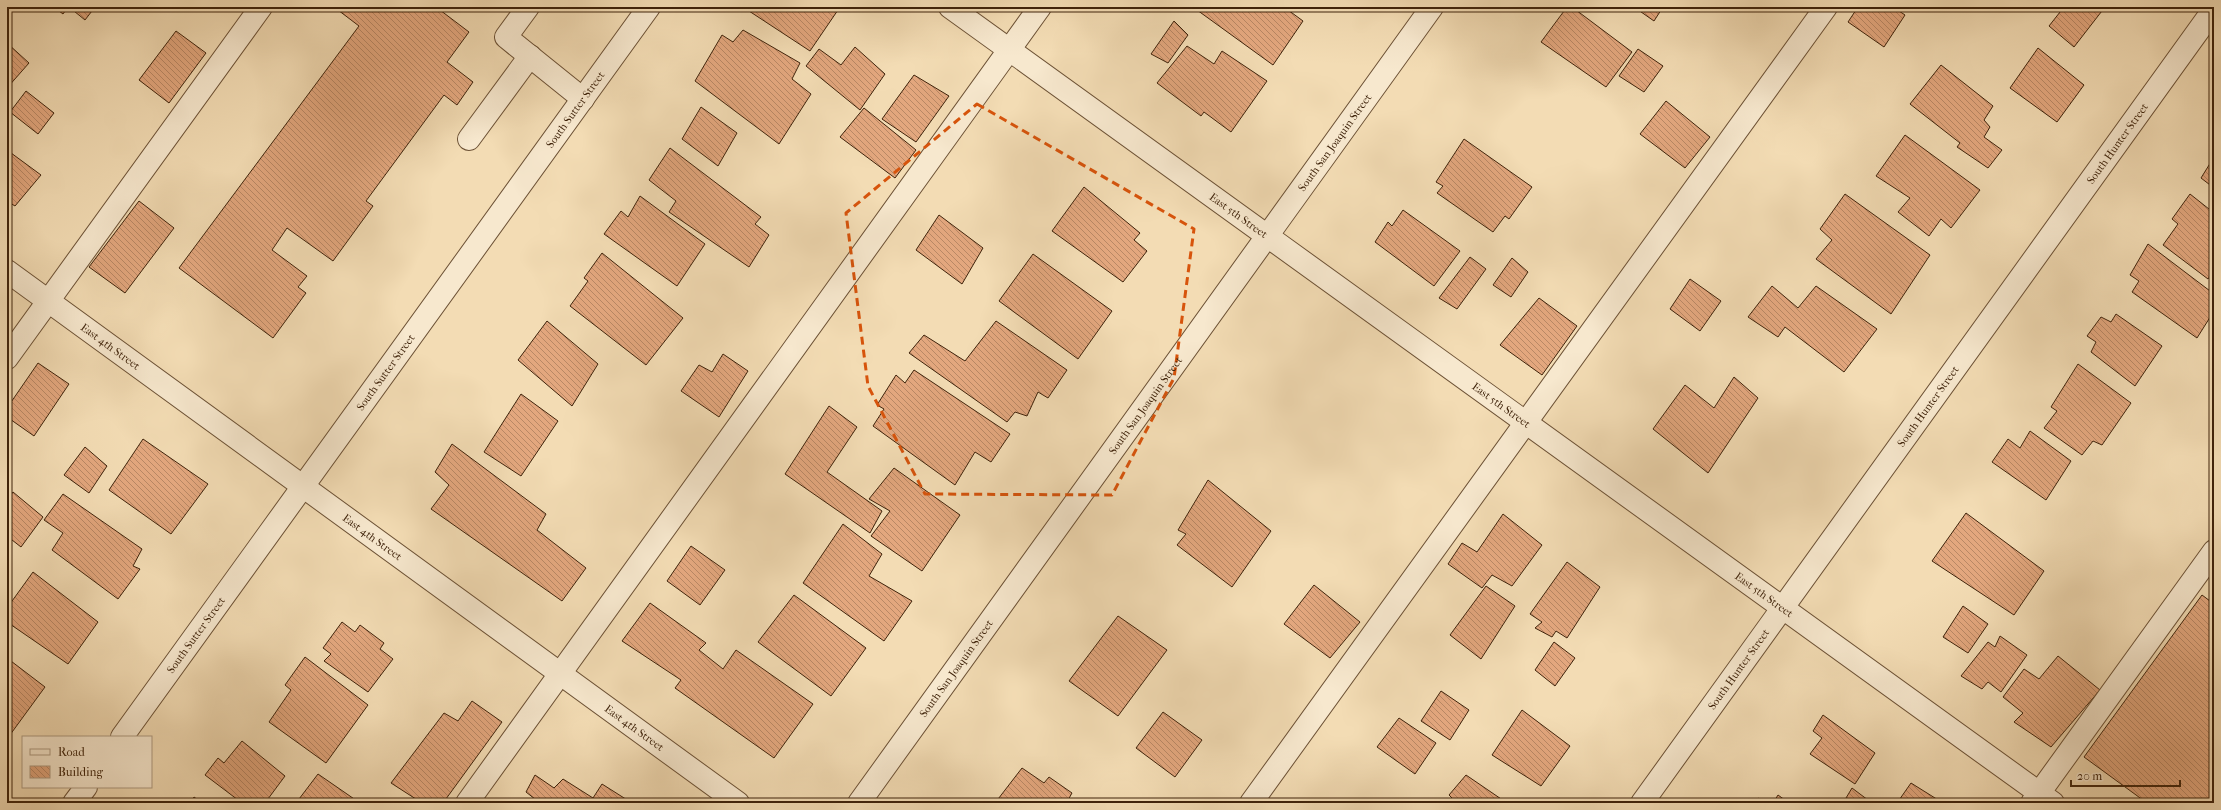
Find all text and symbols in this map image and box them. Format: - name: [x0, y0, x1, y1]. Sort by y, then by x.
- street label: South Sutter Street: [543, 69, 607, 150]
- street label: South San Joaquin Street: [1295, 91, 1374, 194]
- street label: South Hunter Street: [2084, 100, 2151, 186]
- street label: East 5th Street: [1207, 190, 1270, 241]
- street label: East 4th Street: [78, 320, 143, 372]
- street label: South Sutter Street: [353, 331, 417, 413]
- street label: South San Joaquin Street: [1106, 354, 1185, 457]
- street label: South Hunter Street: [1894, 363, 1961, 449]
- street label: East 5th Street: [1470, 380, 1533, 430]
- street label: East 4th Street: [340, 511, 405, 563]
- street label: East 5th Street: [1733, 569, 1796, 620]
- street label: South Sutter Street: [164, 594, 228, 676]
- street label: South San Joaquin Street: [917, 617, 995, 720]
- street label: South Hunter Street: [1705, 626, 1772, 712]
- street label: East 4th Street: [602, 702, 667, 754]
- legend: [22, 736, 152, 788]
- text: Road: [58, 745, 85, 759]
- scale bar: [2071, 762, 2180, 788]
- text: Building: [58, 765, 103, 779]
- text: 20 m: [2077, 769, 2102, 783]

